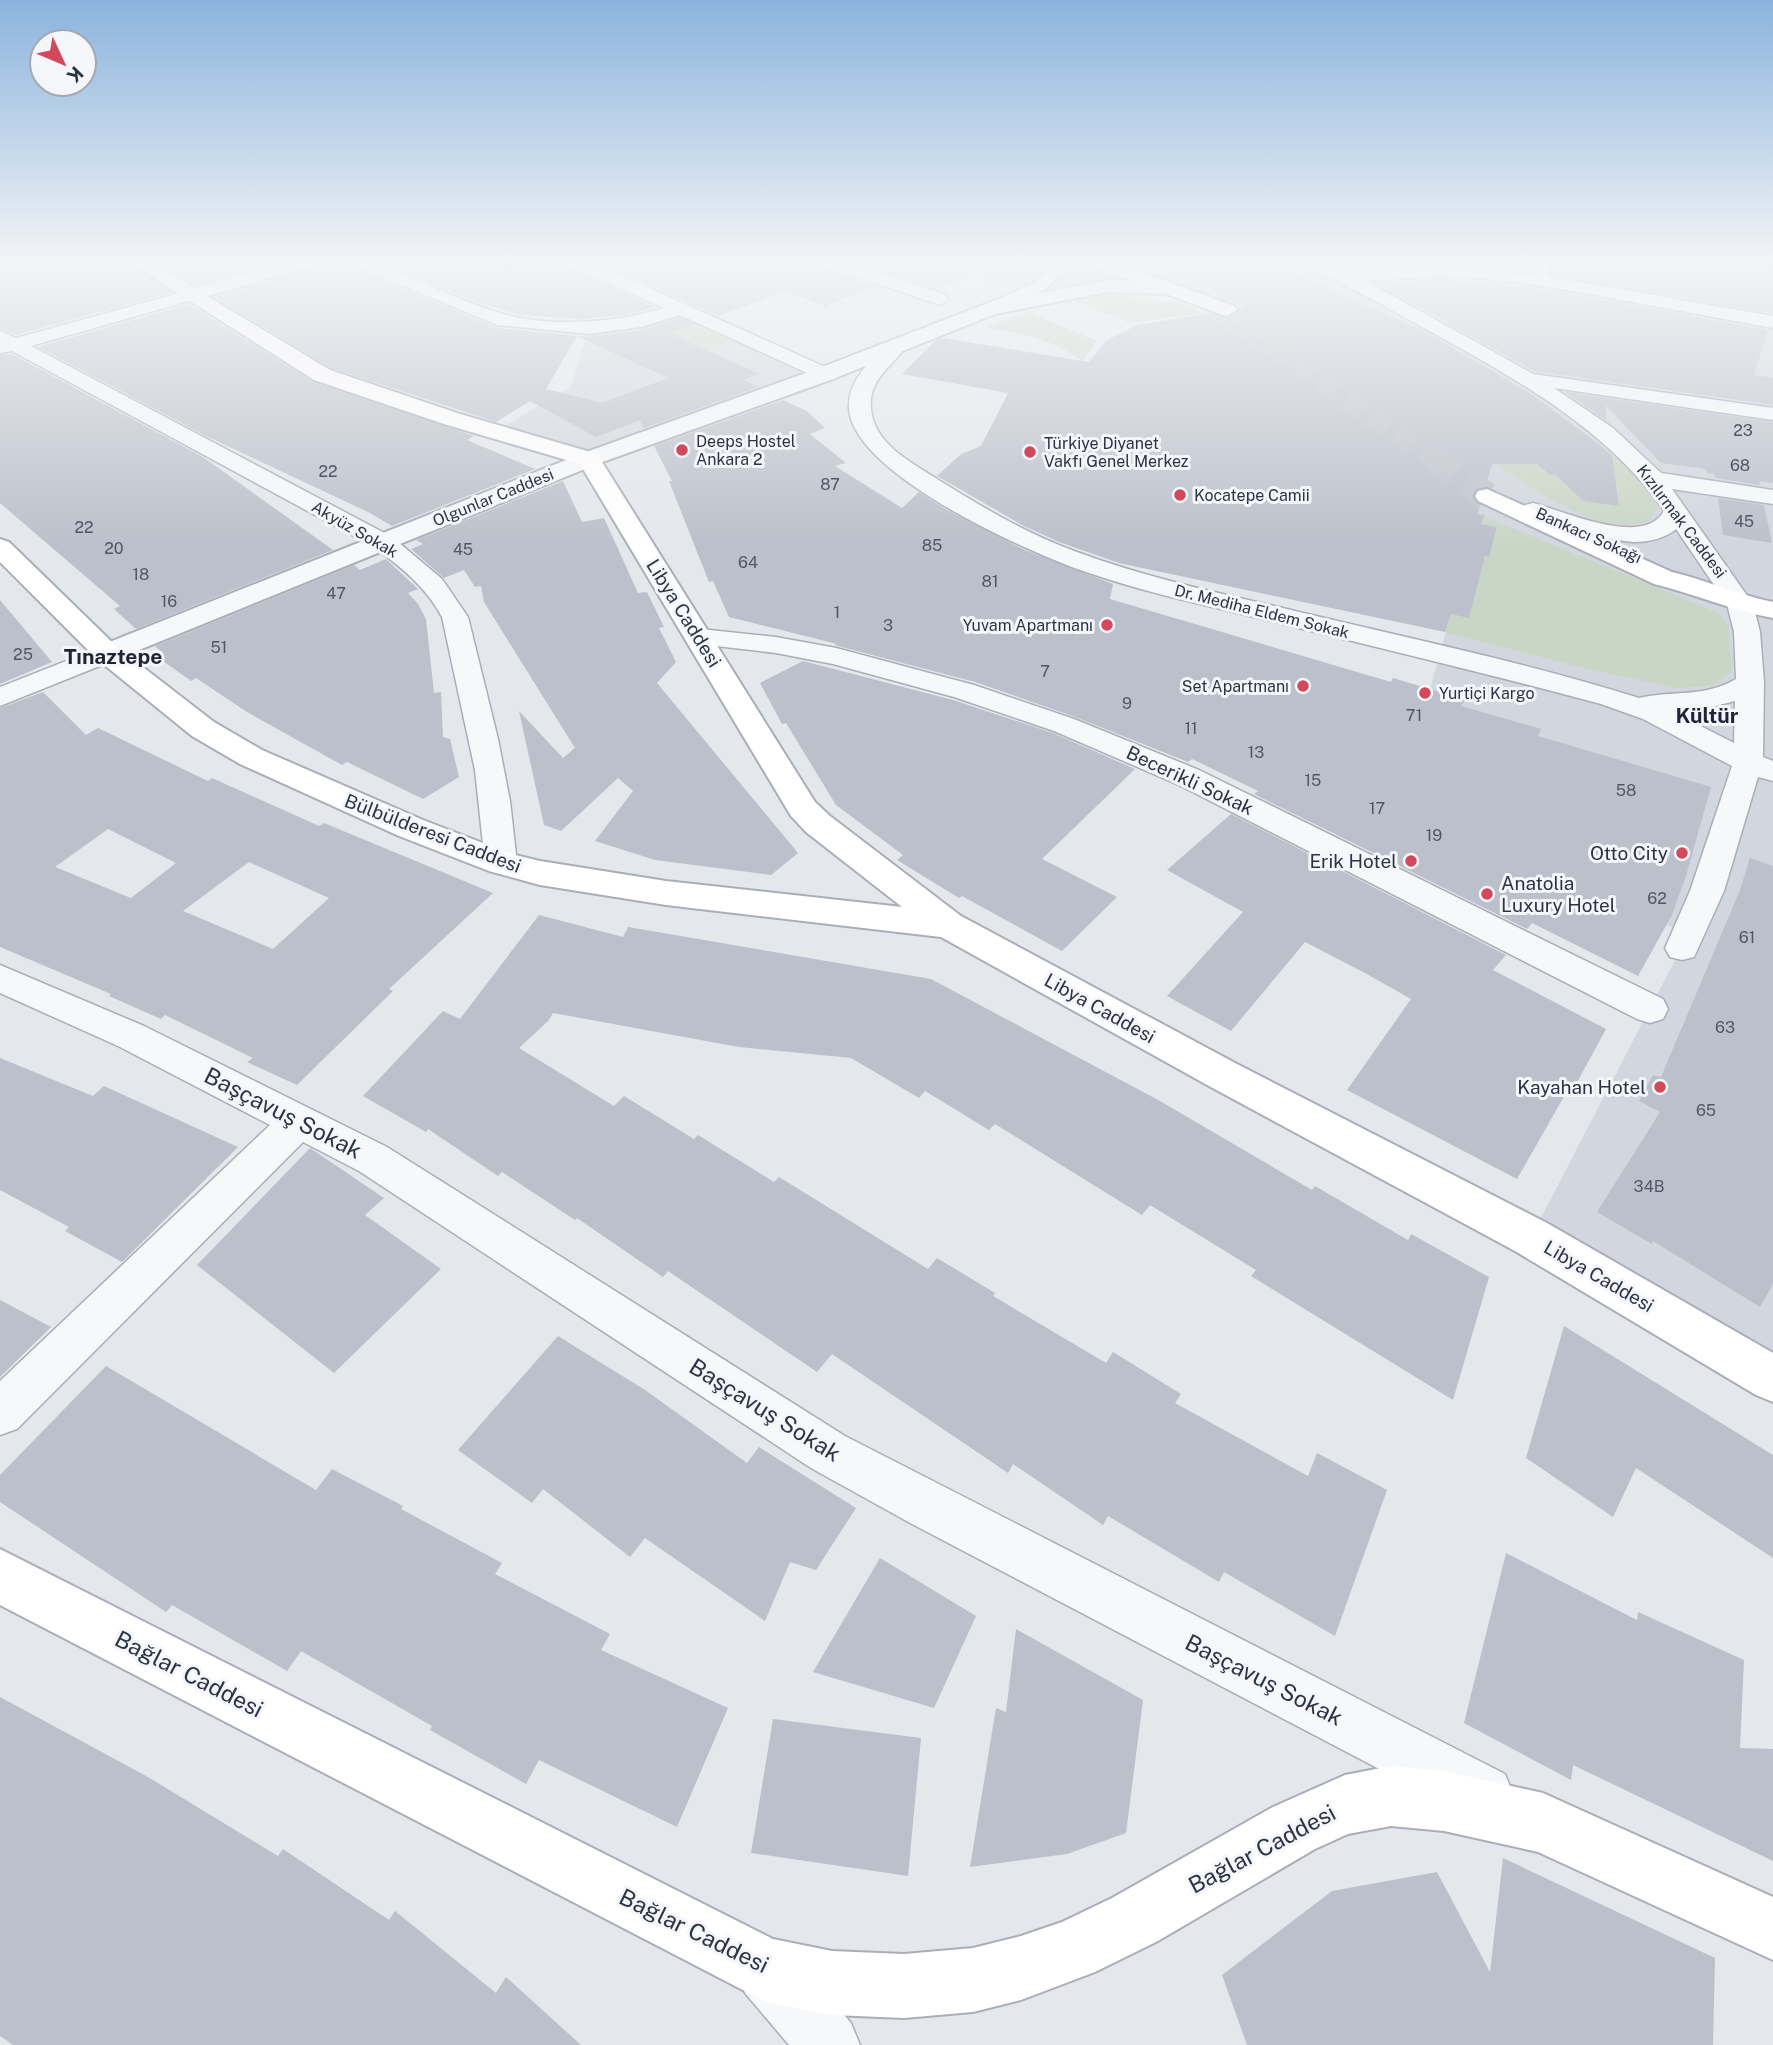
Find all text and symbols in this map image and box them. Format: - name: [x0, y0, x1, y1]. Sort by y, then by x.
- north arrow: [28, 28, 98, 98]
- text: K: [62, 62, 88, 88]
- house number: 23: [1733, 421, 1753, 440]
- place label: Deeps Hostel Ankara 2: [696, 432, 796, 469]
- place label: Türkiye Diyanet Vakfı Genel Merkez: [1044, 434, 1189, 471]
- marker: Deeps Hostel Ankara 2: [674, 442, 690, 458]
- marker: Türkiye Diyanet Vakfı Genel Merkez: [1022, 444, 1038, 460]
- house number: 68: [1730, 456, 1750, 475]
- street label: Kızılırmak Caddesi: [1633, 461, 1730, 582]
- house number: 22: [318, 462, 338, 481]
- street label: Olgunlar Caddesi: [430, 465, 556, 530]
- house number: 87: [820, 475, 840, 494]
- place label: Kocatepe Camii: [1194, 486, 1310, 505]
- marker: Kocatepe Camii: [1172, 487, 1188, 503]
- street label: Akyüz Sokak: [308, 497, 401, 562]
- street label: Bankacı Sokağı: [1533, 504, 1645, 567]
- house number: 45: [1734, 512, 1754, 531]
- house number: 22: [74, 518, 94, 537]
- house number: 85: [922, 536, 942, 555]
- house number: 20: [104, 539, 124, 558]
- house number: 45: [453, 540, 473, 559]
- house number: 64: [738, 553, 758, 572]
- street label: Libya Caddesi: [642, 555, 726, 671]
- house number: 18: [133, 565, 149, 584]
- house number: 81: [982, 572, 998, 591]
- street label: Dr. Mediha Eldem Sokak: [1173, 581, 1351, 642]
- house number: 47: [326, 584, 346, 603]
- house number: 16: [161, 592, 177, 611]
- house number: 1: [834, 603, 840, 622]
- house number: 3: [883, 616, 893, 635]
- place label: Yuvam Apartmanı: [963, 616, 1093, 635]
- marker: Yuvam Apartmanı: [1099, 617, 1115, 633]
- house number: 51: [211, 638, 227, 657]
- district label: Tınaztepe: [64, 644, 162, 669]
- house number: 25: [13, 645, 33, 664]
- house number: 7: [1040, 662, 1050, 681]
- place label: Set Apartmanı: [1182, 677, 1289, 696]
- marker: Set Apartmanı: [1295, 678, 1311, 694]
- place label: Yurtiçi Kargo: [1439, 684, 1534, 703]
- marker: Yurtiçi Kargo: [1417, 685, 1433, 701]
- house number: 9: [1122, 694, 1132, 713]
- district label: Kültür: [1676, 703, 1739, 728]
- house number: 71: [1406, 706, 1422, 725]
- house number: 11: [1184, 719, 1198, 738]
- street label: Becerikli Sokak: [1123, 741, 1257, 819]
- house number: 13: [1248, 743, 1264, 762]
- house number: 15: [1305, 771, 1321, 790]
- house number: 58: [1616, 781, 1636, 800]
- street label: Bülbülderesi Caddesi: [342, 789, 524, 877]
- house number: 17: [1369, 799, 1385, 818]
- house number: 19: [1426, 826, 1442, 845]
- place label: Otto City: [1590, 842, 1668, 864]
- marker: Otto City: [1674, 845, 1690, 861]
- place label: Erik Hotel: [1310, 850, 1397, 872]
- marker: Erik Hotel: [1403, 853, 1419, 869]
- place label: Anatolia Luxury Hotel: [1501, 872, 1616, 916]
- marker: Anatolia Luxury Hotel: [1479, 886, 1495, 902]
- house number: 62: [1647, 889, 1667, 908]
- house number: 61: [1739, 928, 1755, 947]
- street label: Libya Caddesi: [1041, 969, 1159, 1047]
- house number: 63: [1715, 1018, 1735, 1037]
- street label: Başçavuş Sokak: [200, 1061, 367, 1164]
- place label: Kayahan Hotel: [1517, 1076, 1646, 1098]
- marker: Kayahan Hotel: [1652, 1079, 1668, 1095]
- house number: 65: [1696, 1101, 1716, 1120]
- house number: 34B: [1634, 1177, 1664, 1196]
- street label: Libya Caddesi: [1540, 1236, 1658, 1316]
- street label: Başçavuş Sokak: [685, 1352, 846, 1467]
- street label: Bağlar Caddesi: [111, 1625, 268, 1723]
- street label: Başçavuş Sokak: [1181, 1628, 1348, 1731]
- street label: Bağlar Caddesi: [1184, 1798, 1340, 1899]
- street label: Bağlar Caddesi: [615, 1883, 773, 1978]

